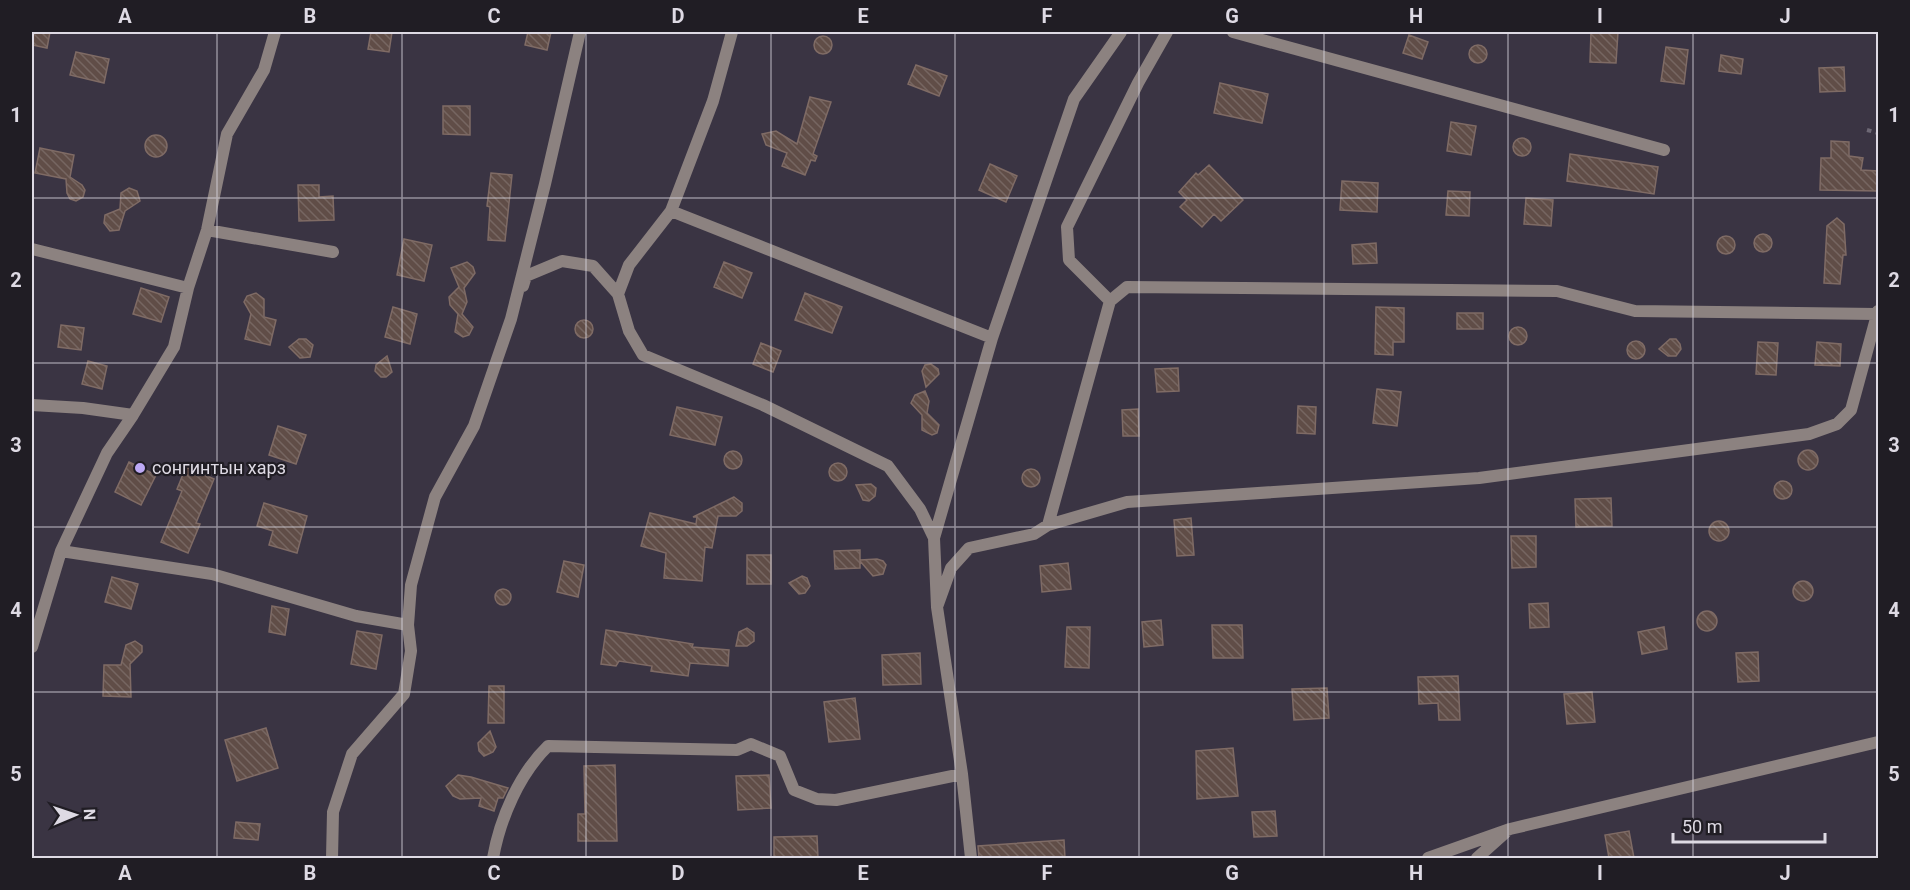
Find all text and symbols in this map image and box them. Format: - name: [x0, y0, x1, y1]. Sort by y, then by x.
- text: A: [118, 4, 132, 28]
- text: B: [304, 4, 316, 28]
- text: C: [487, 4, 501, 28]
- text: D: [672, 4, 685, 28]
- text: E: [857, 4, 869, 28]
- text: F: [1042, 4, 1053, 28]
- text: G: [1225, 4, 1239, 28]
- text: H: [1409, 4, 1423, 28]
- text: I: [1597, 4, 1603, 28]
- text: J: [1779, 4, 1791, 28]
- text: 1: [10, 103, 22, 127]
- text: 1: [1888, 103, 1900, 127]
- text: 2: [10, 268, 22, 292]
- text: 2: [1888, 268, 1900, 292]
- text: 3: [10, 433, 22, 457]
- text: 3: [1888, 433, 1900, 457]
- place label: сонгинтын харз: [152, 457, 286, 478]
- marker: сонгинтын харз: [133, 461, 147, 475]
- text: 4: [10, 598, 22, 622]
- text: 4: [1888, 598, 1900, 622]
- text: 5: [10, 762, 22, 786]
- text: 5: [1888, 762, 1900, 786]
- north arrow: [45, 785, 105, 845]
- scale bar: [1673, 806, 1824, 844]
- text: N: [80, 809, 99, 820]
- text: 50 m: [1682, 816, 1722, 837]
- text: A: [118, 861, 132, 885]
- text: B: [304, 861, 316, 885]
- text: C: [487, 861, 501, 885]
- text: D: [672, 861, 685, 885]
- text: E: [857, 861, 869, 885]
- text: F: [1042, 861, 1053, 885]
- text: G: [1225, 861, 1239, 885]
- text: H: [1409, 861, 1423, 885]
- text: I: [1597, 861, 1603, 885]
- text: J: [1779, 861, 1791, 885]

